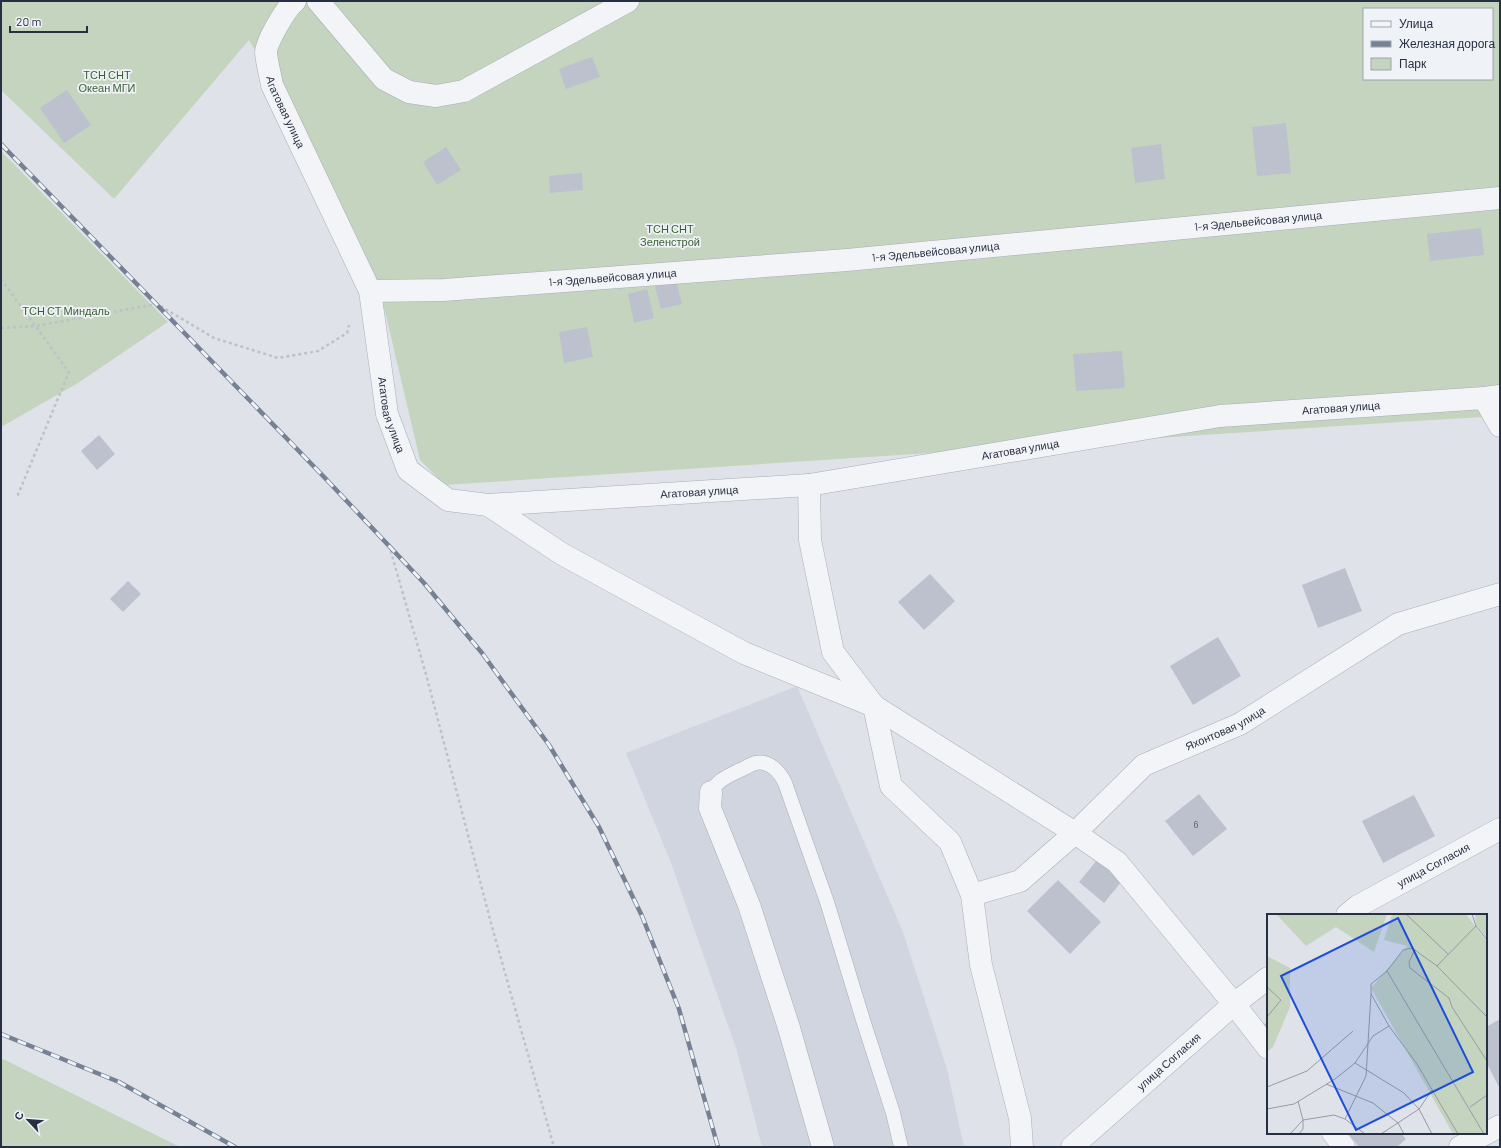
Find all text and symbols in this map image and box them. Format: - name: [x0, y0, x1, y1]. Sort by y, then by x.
- scale bar: [10, 8, 87, 34]
- legend: [1363, 8, 1493, 80]
- text: 20 m: [16, 14, 42, 28]
- text: Улица: [1399, 16, 1433, 31]
- text: Железная дорога: [1399, 36, 1495, 51]
- text: Парк: [1399, 56, 1427, 71]
- park label: ТСН СНТ Океан МГИ: [78, 68, 136, 94]
- street label: Агатовая улица: [264, 75, 308, 151]
- street label: 1-я Эдельвейсовая улица: [1193, 208, 1323, 233]
- park label: ТСН СНТ Зеленстрой: [640, 222, 700, 248]
- street label: 1-я Эдельвейсовая улица: [871, 238, 1001, 264]
- street label: 1-я Эдельвейсовая улица: [548, 266, 678, 288]
- park label: ТСН СТ Миндаль: [22, 304, 110, 317]
- street label: Агатовая улица: [376, 376, 408, 455]
- street label: Агатовая улица: [1302, 398, 1381, 416]
- street label: Агатовая улица: [980, 436, 1061, 462]
- street label: Агатовая улица: [660, 482, 740, 500]
- street label: Яхонтовая улица: [1183, 703, 1268, 753]
- house number: 6: [1194, 819, 1199, 830]
- street label: улица Согласия: [1395, 840, 1472, 890]
- inset map: [1267, 914, 1487, 1134]
- street label: улица Согласия: [1134, 1030, 1203, 1093]
- north arrow: [8, 1100, 48, 1140]
- text: С: [11, 1109, 26, 1122]

